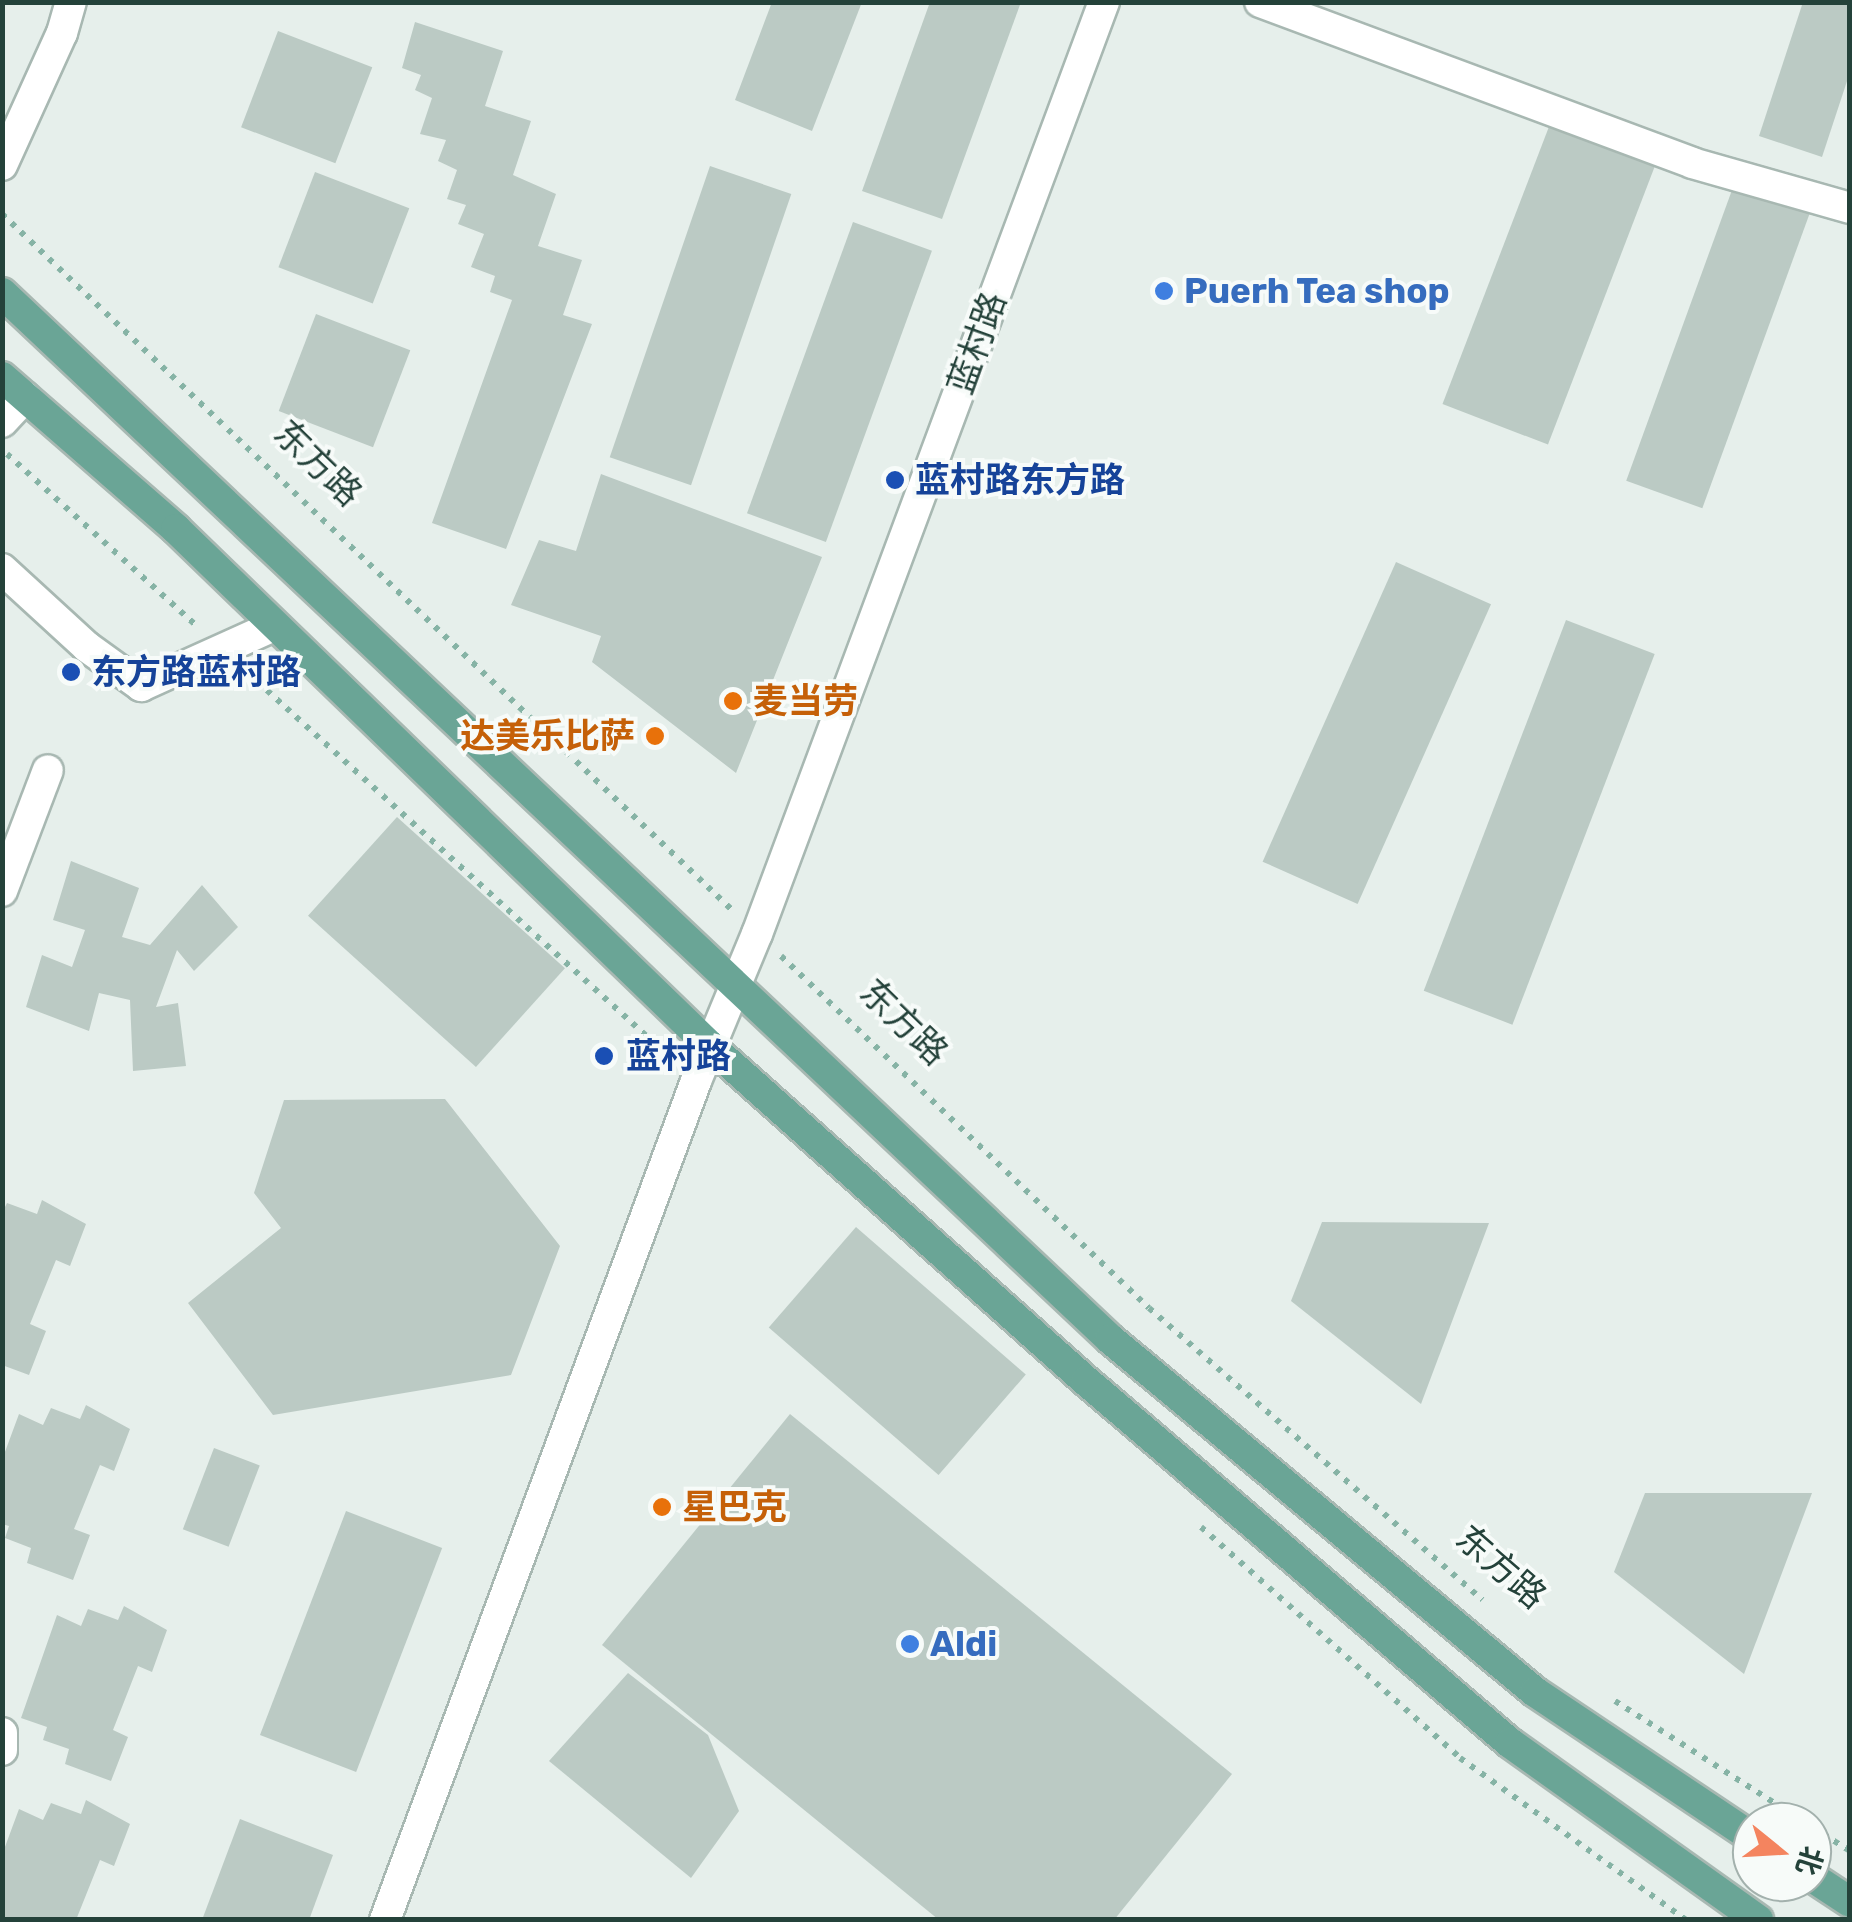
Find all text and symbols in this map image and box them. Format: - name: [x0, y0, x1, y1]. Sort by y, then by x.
- place label: Puerh Tea shop: [1184, 270, 1450, 312]
- marker: Puerh Tea shop: [1153, 280, 1175, 302]
- street label: 蓝村路: [939, 286, 1015, 400]
- street label: 东方路: [266, 411, 370, 515]
- place label: 蓝村路东方路: [915, 459, 1125, 501]
- marker: 蓝村路东方路: [884, 469, 906, 491]
- place label: 东方路蓝村路: [91, 651, 301, 693]
- marker: 东方路蓝村路: [60, 661, 82, 683]
- place label: 麦当劳: [753, 680, 858, 722]
- marker: 麦当劳: [722, 690, 744, 712]
- place label: 达美乐比萨: [460, 715, 635, 757]
- marker: 达美乐比萨: [644, 725, 666, 747]
- street label: 东方路: [852, 970, 956, 1074]
- place label: 蓝村路: [626, 1035, 731, 1077]
- marker: 蓝村路: [591, 1043, 617, 1069]
- place label: 星巴克: [682, 1486, 787, 1528]
- marker: 星巴克: [651, 1496, 673, 1518]
- street label: 东方路: [1448, 1517, 1554, 1617]
- place label: Aldi: [930, 1623, 997, 1665]
- marker: Aldi: [899, 1633, 921, 1655]
- north arrow: [1732, 1802, 1832, 1902]
- text: 北: [1789, 1842, 1829, 1879]

